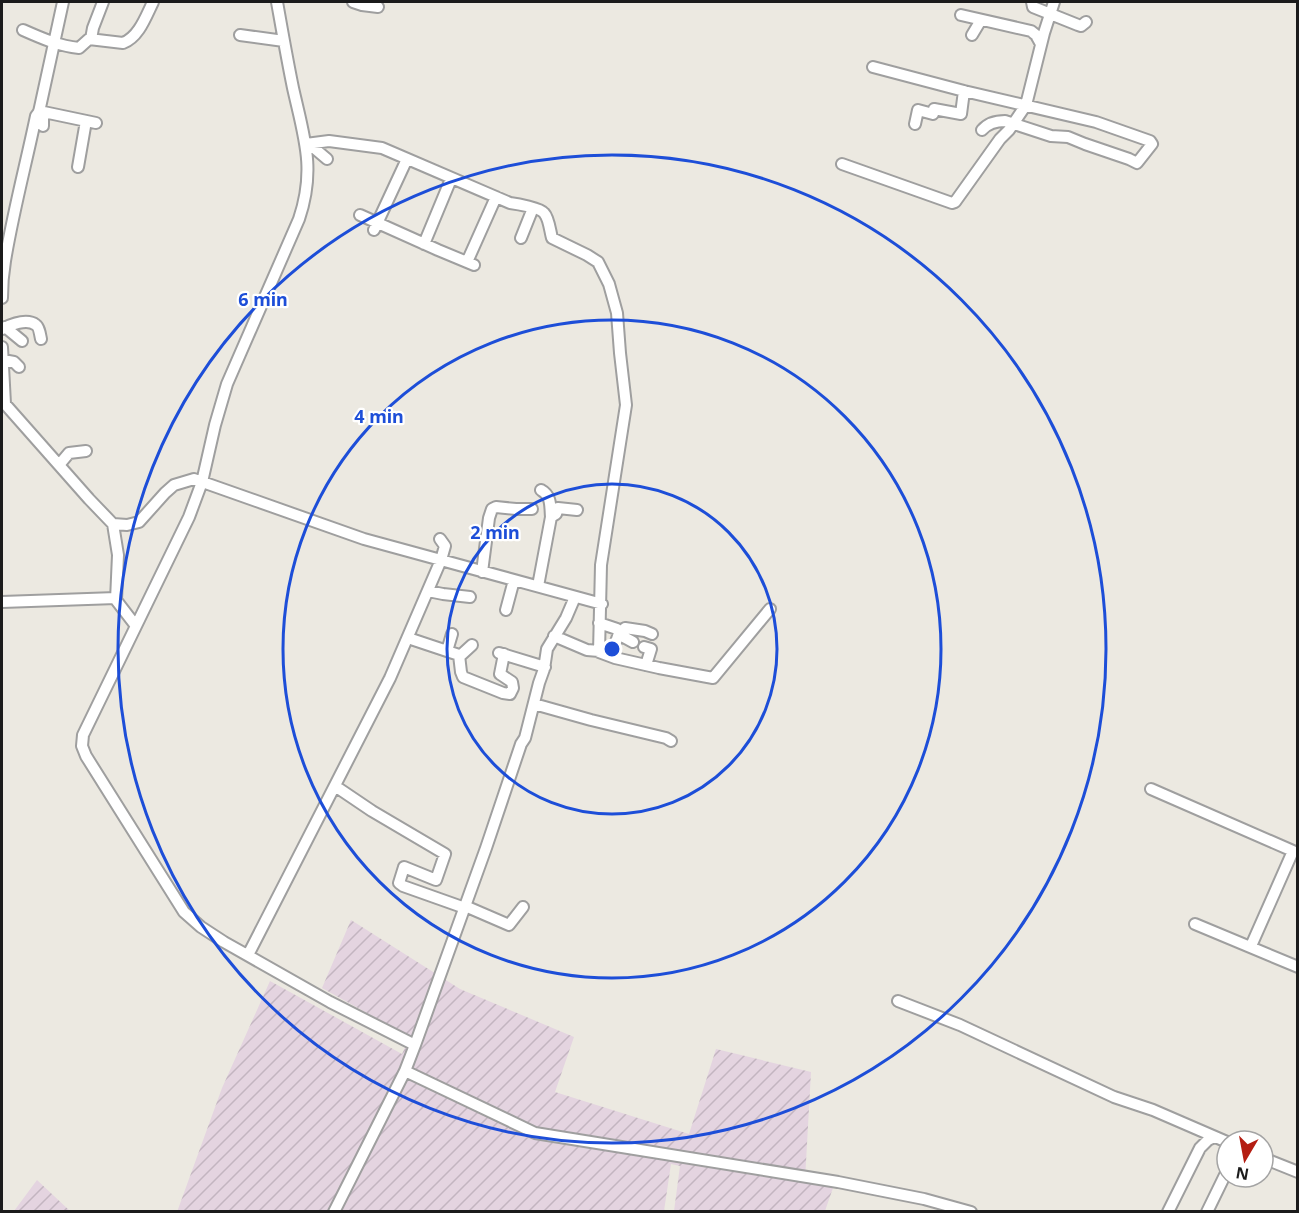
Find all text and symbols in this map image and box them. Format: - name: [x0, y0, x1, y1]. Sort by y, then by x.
- text: 6 min: [238, 287, 288, 311]
- text: 4 min: [354, 404, 404, 428]
- text: 2 min: [470, 520, 520, 544]
- centre of rings: [602, 639, 622, 659]
- north arrow: [1215, 1129, 1275, 1189]
- text: N: [1234, 1162, 1251, 1186]

